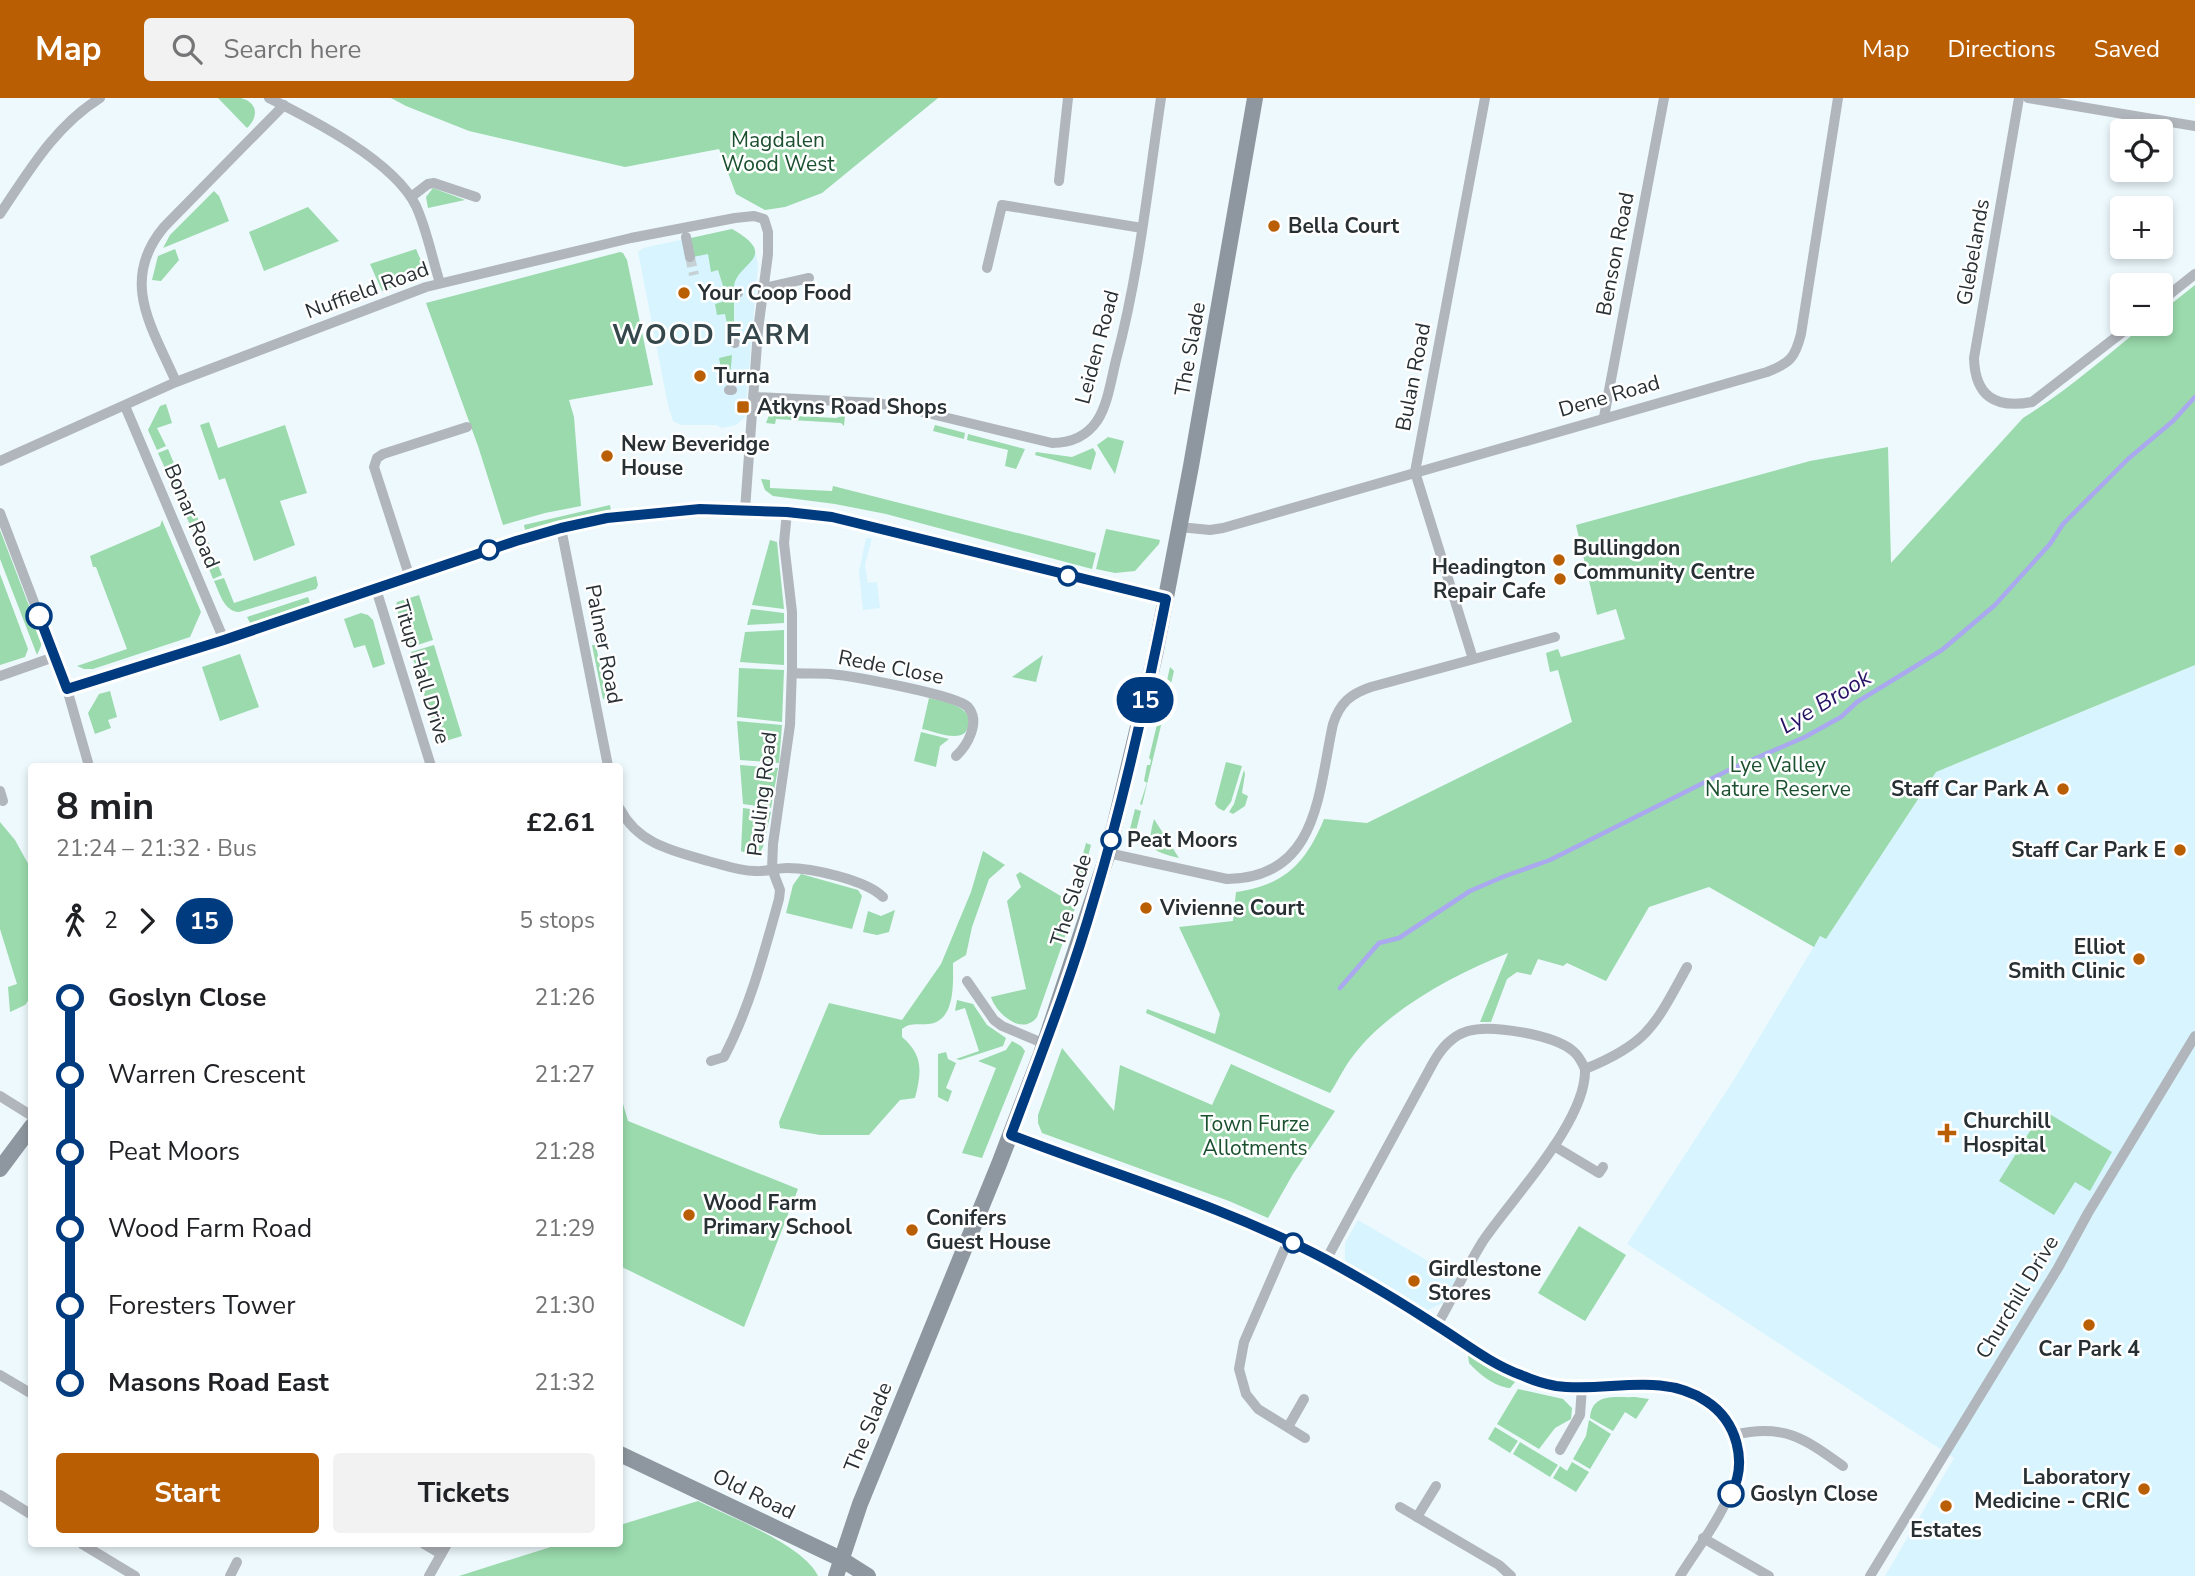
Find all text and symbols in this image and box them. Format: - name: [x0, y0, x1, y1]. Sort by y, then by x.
- search box: [144, 18, 634, 81]
- text: Map: [35, 27, 102, 72]
- icon: search: [168, 30, 206, 68]
- text: Search here: [224, 32, 361, 67]
- text: Map: [1862, 33, 1909, 65]
- text: Directions: [1947, 33, 2056, 65]
- text: Saved: [2094, 33, 2160, 65]
- map controls: [2110, 119, 2173, 336]
- button: locate: [2110, 119, 2173, 182]
- park label: Magdalen Wood West: [721, 126, 835, 178]
- street label: Benson Road: [1589, 190, 1641, 318]
- button: +: [2110, 196, 2173, 259]
- street label: Glebelands: [1950, 197, 1996, 307]
- place label: Bella Court: [1288, 212, 1400, 240]
- marker: Bella Court: [1266, 218, 1282, 234]
- street label: Nuffield Road: [301, 255, 433, 325]
- button: −: [2110, 273, 2173, 336]
- place label: Your Coop Food: [697, 279, 852, 307]
- marker: Your Coop Food: [676, 285, 692, 301]
- street label: Leiden Road: [1068, 287, 1126, 407]
- street label: The Slade: [1168, 300, 1212, 398]
- district label: WOOD FARM: [612, 316, 812, 354]
- street label: Bulan Road: [1389, 321, 1437, 433]
- place label: Turna: [714, 362, 770, 390]
- marker: Turna: [692, 368, 708, 384]
- street label: Dene Road: [1555, 368, 1663, 424]
- place label: Atkyns Road Shops: [757, 393, 947, 421]
- marker: Atkyns Road Shops: [735, 399, 751, 415]
- place label: New Beveridge House: [621, 430, 770, 482]
- marker: New Beveridge House: [599, 448, 615, 464]
- street label: Bonar Road: [157, 460, 227, 572]
- place label: Bullingdon Community Centre: [1573, 534, 1755, 586]
- unlabelled marker: [479, 540, 499, 560]
- marker: Bullingdon Community Centre: [1551, 552, 1567, 568]
- place label: Headington Repair Cafe: [1432, 553, 1546, 605]
- unlabelled marker: [1058, 566, 1078, 586]
- marker: Headington Repair Cafe: [1552, 571, 1568, 587]
- street label: Palmer Road: [579, 582, 629, 706]
- street label: Titup Hall Drive: [387, 597, 457, 747]
- unlabelled marker: [26, 603, 52, 629]
- street label: Rede Close: [836, 643, 946, 691]
- water label: Lye Brook: [1774, 662, 1877, 741]
- line badge: 15: [1114, 677, 1176, 723]
- text: 15: [1131, 684, 1159, 716]
- street label: Pauling Road: [740, 730, 784, 858]
- park label: Lye Valley Nature Reserve: [1705, 751, 1851, 803]
- place label: Staff Car Park A: [1891, 775, 2049, 803]
- text: 8 min: [56, 781, 154, 832]
- marker: Staff Car Park A: [2055, 781, 2071, 797]
- text: £2.61: [526, 805, 595, 840]
- place label: Peat Moors: [1127, 826, 1238, 854]
- marker: Peat Moors: [1101, 830, 1121, 850]
- text: 21:24 – 21:32 · Bus: [56, 833, 257, 864]
- place label: Staff Car Park E: [2011, 836, 2166, 864]
- marker: Staff Car Park E: [2172, 842, 2188, 858]
- street label: The Slade: [1044, 851, 1098, 949]
- place label: Vivienne Court: [1159, 894, 1305, 922]
- marker: Vivienne Court: [1138, 900, 1154, 916]
- icon: walk: [56, 902, 94, 940]
- icon: forward: [128, 902, 166, 940]
- text: 2: [104, 905, 118, 936]
- text: 15: [190, 905, 219, 937]
- text: 5 stops: [519, 905, 595, 936]
- place label: Elliot Smith Clinic: [2008, 933, 2126, 985]
- marker: Elliot Smith Clinic: [2131, 951, 2147, 967]
- text: Goslyn Close: [108, 980, 266, 1015]
- text: 21:26: [535, 982, 595, 1013]
- text: Warren Crescent: [108, 1057, 305, 1092]
- text: 21:27: [535, 1059, 595, 1090]
- place label: Churchill Hospital: [1963, 1107, 2051, 1159]
- park label: Town Furze Allotments: [1201, 1110, 1309, 1162]
- marker: Churchill Hospital: [1937, 1123, 1957, 1143]
- text: Peat Moors: [108, 1134, 240, 1169]
- text: 21:28: [535, 1136, 595, 1167]
- place label: Wood Farm Primary School: [703, 1189, 852, 1241]
- place label: Conifers Guest House: [926, 1204, 1051, 1256]
- marker: Wood Farm Primary School: [681, 1207, 697, 1223]
- text: Wood Farm Road: [108, 1211, 312, 1246]
- text: 21:29: [535, 1213, 595, 1244]
- marker: Conifers Guest House: [904, 1222, 920, 1238]
- street label: Churchill Drive: [1969, 1230, 2065, 1364]
- unlabelled marker: [1283, 1233, 1303, 1253]
- place label: Girdlestone Stores: [1428, 1255, 1541, 1307]
- marker: Girdlestone Stores: [1406, 1273, 1422, 1289]
- text: Foresters Tower: [108, 1288, 295, 1323]
- text: 21:30: [535, 1290, 595, 1321]
- marker: Car Park 4: [2081, 1317, 2097, 1333]
- place label: Car Park 4: [2038, 1335, 2140, 1363]
- text: Masons Road East: [108, 1365, 329, 1400]
- text: 21:32: [535, 1367, 595, 1398]
- street label: The Slade: [837, 1378, 899, 1476]
- button: Start: [56, 1453, 319, 1533]
- button: Tickets: [333, 1453, 595, 1533]
- street label: Old Road: [708, 1462, 800, 1526]
- place label: Laboratory Medicine - CRIC: [1974, 1463, 2131, 1515]
- place label: Goslyn Close: [1750, 1480, 1878, 1508]
- marker: Goslyn Close: [1718, 1481, 1744, 1507]
- marker: Laboratory Medicine - CRIC: [2136, 1481, 2152, 1497]
- marker: Estates: [1938, 1498, 1954, 1514]
- place label: Estates: [1910, 1516, 1982, 1544]

